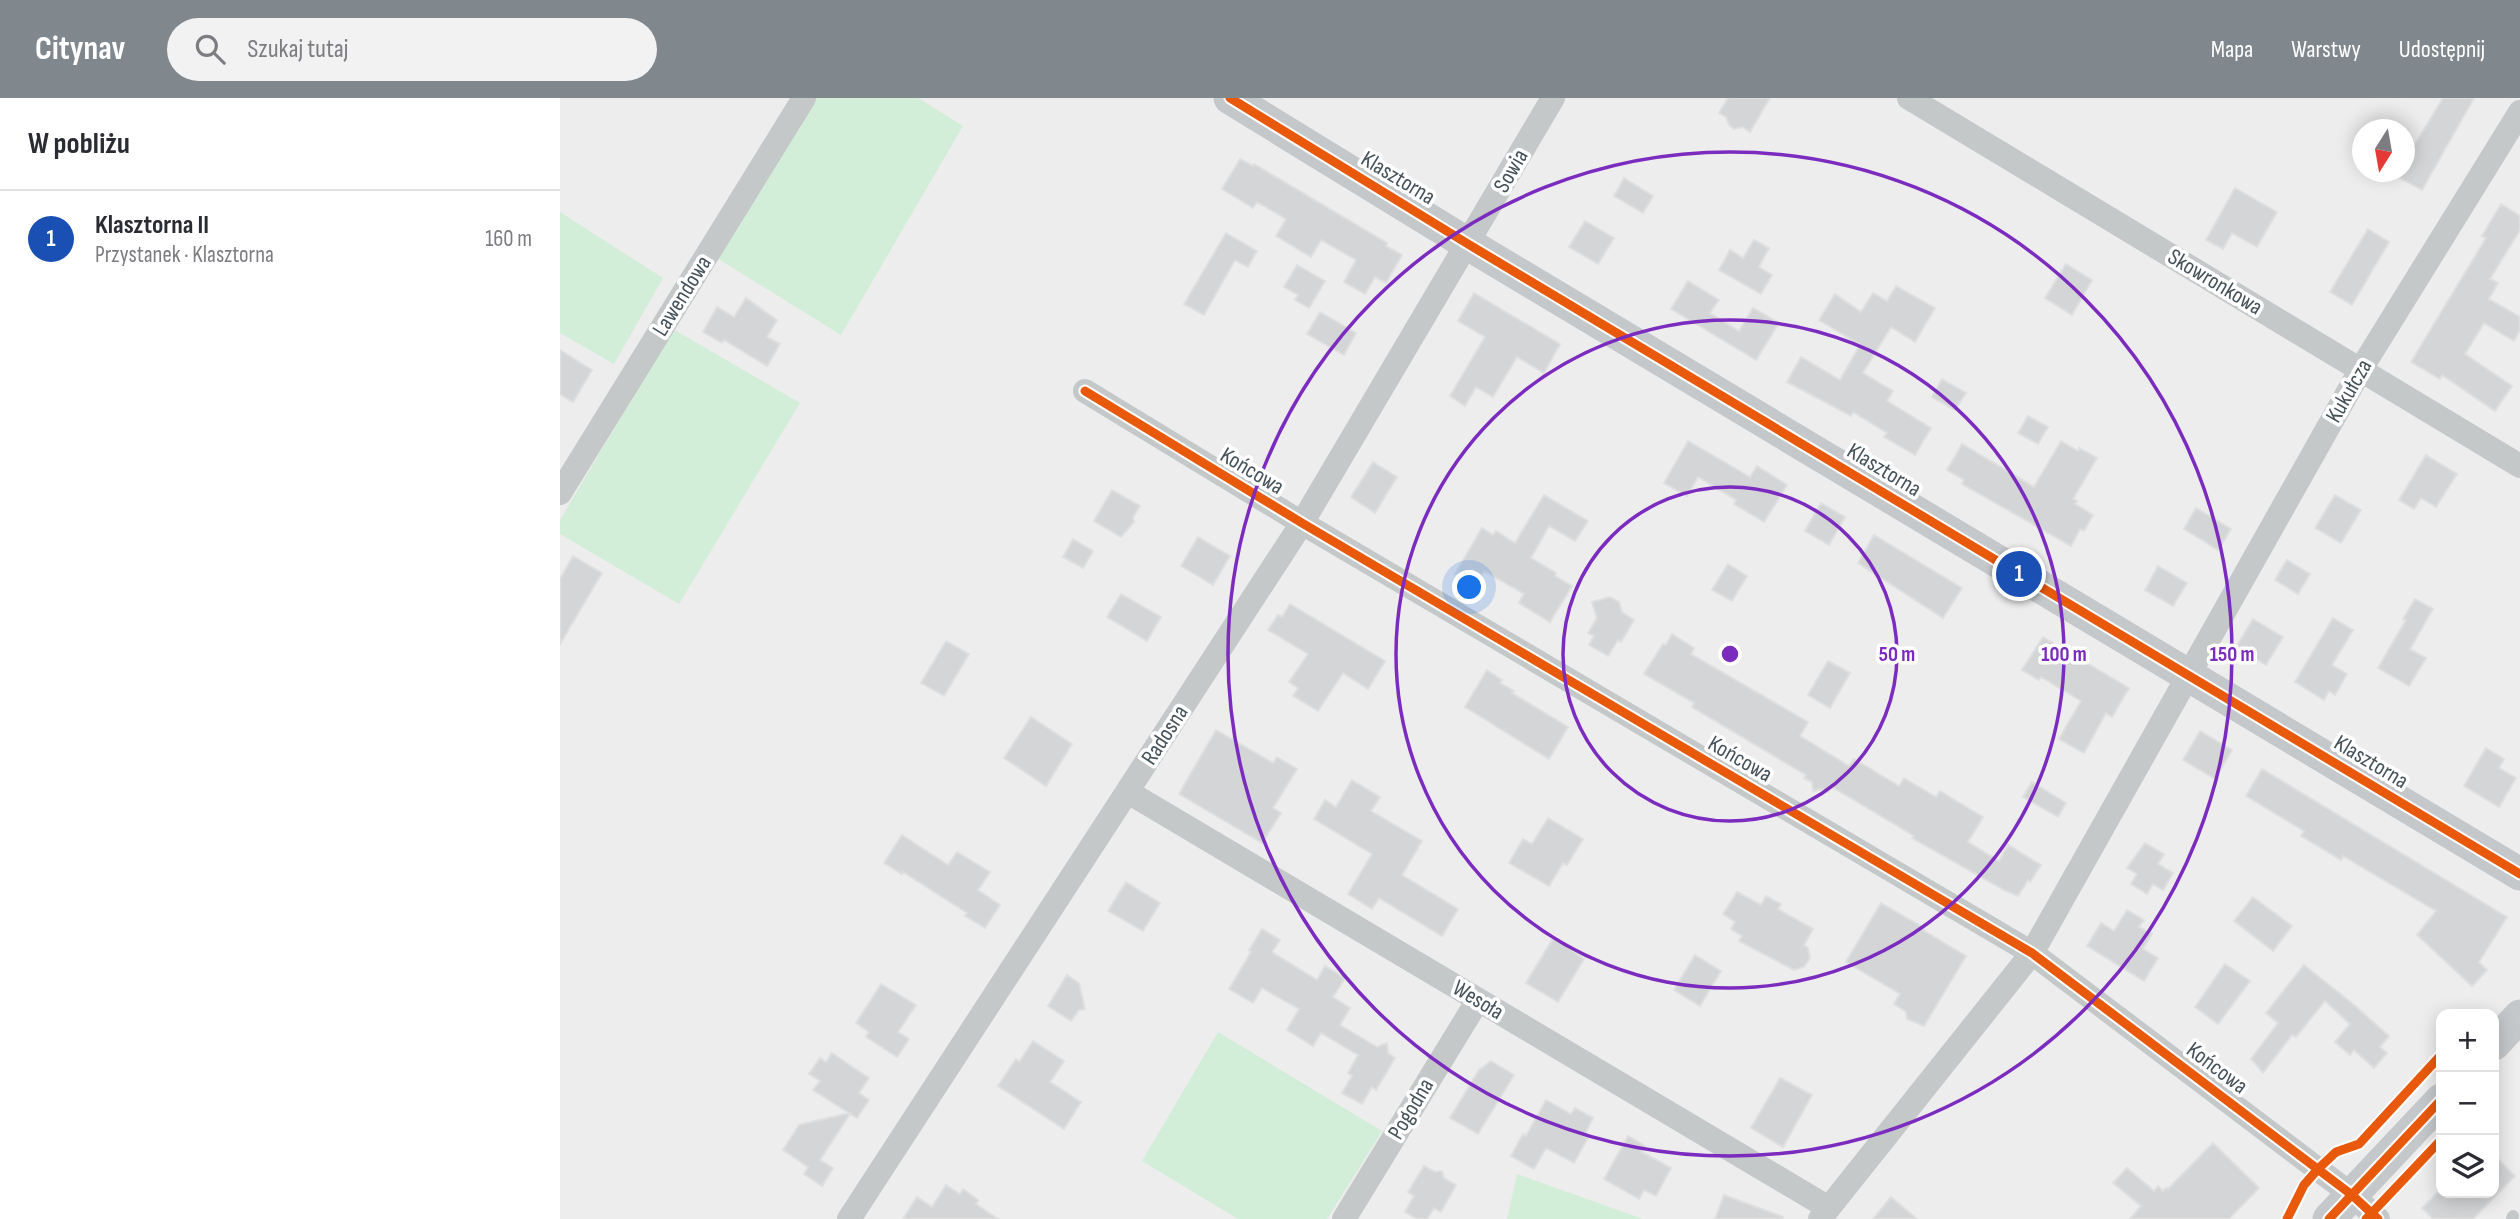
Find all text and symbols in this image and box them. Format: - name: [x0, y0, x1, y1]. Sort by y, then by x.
- search box: [167, 18, 657, 81]
- text: Citynav: [35, 29, 125, 69]
- icon: search: [191, 30, 229, 68]
- text: Szukaj tutaj: [247, 34, 348, 65]
- text: Mapa: [2211, 35, 2253, 64]
- text: Warstwy: [2291, 35, 2361, 64]
- text: Udostępnij: [2399, 35, 2485, 64]
- north arrow: [2352, 119, 2415, 182]
- text: W pobliżu: [28, 126, 130, 162]
- street label: Sowia: [1488, 144, 1534, 198]
- street label: Klasztorna: [1356, 145, 1440, 211]
- text: Klasztorna II: [95, 210, 209, 241]
- text: 1: [46, 225, 56, 253]
- text: 160 m: [485, 225, 532, 253]
- text: Przystanek · Klasztorna: [95, 241, 274, 269]
- street label: Skowronkowa: [2163, 243, 2267, 321]
- street label: Lawendowa: [646, 251, 718, 341]
- street label: Kukułcza: [2320, 354, 2378, 428]
- street label: Klasztorna: [1842, 437, 1926, 503]
- street label: Końcowa: [1215, 441, 1289, 501]
- pin: 1: [1996, 548, 2042, 600]
- your location: [1452, 570, 1486, 604]
- centre of rings: [1718, 642, 1742, 666]
- text: 50 m: [1879, 642, 1915, 667]
- text: 100 m: [2041, 642, 2087, 667]
- text: 150 m: [2210, 642, 2254, 667]
- street label: Radosna: [1135, 700, 1195, 770]
- street label: Klasztorna: [2329, 729, 2413, 795]
- street label: Końcowa: [1703, 730, 1777, 788]
- street label: Wesoła: [1447, 974, 1509, 1026]
- map controls: [2436, 1009, 2499, 1198]
- button: +: [2436, 1009, 2499, 1072]
- street label: Końcowa: [2181, 1036, 2253, 1100]
- button: −: [2436, 1072, 2499, 1135]
- street label: Pogodna: [1382, 1073, 1440, 1145]
- button: layers: [2436, 1135, 2499, 1198]

